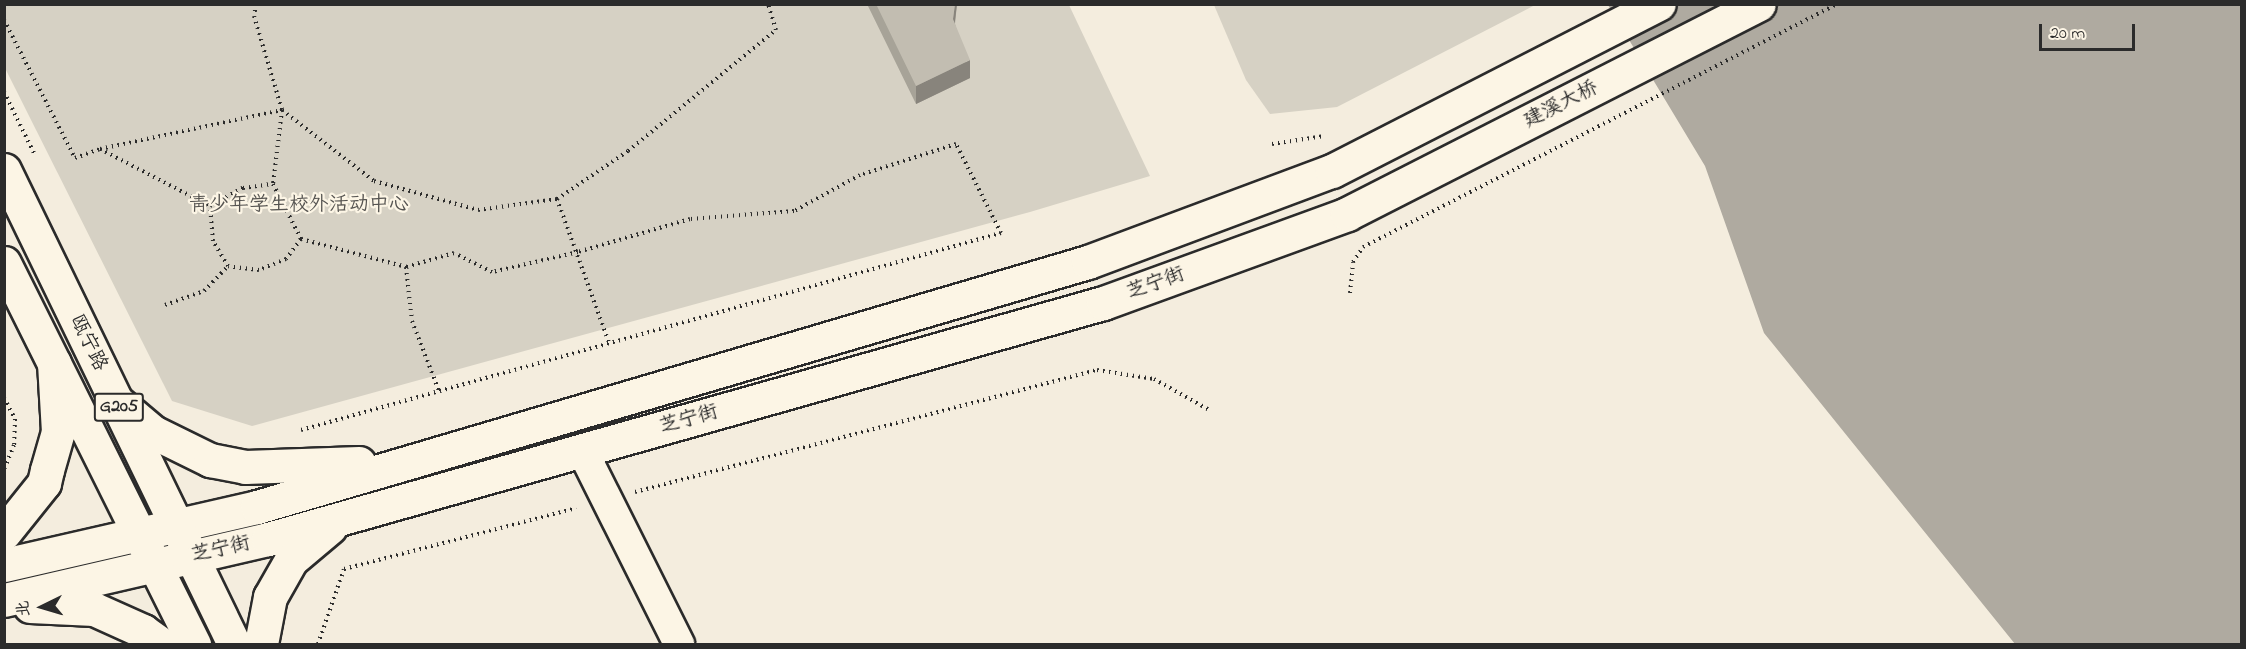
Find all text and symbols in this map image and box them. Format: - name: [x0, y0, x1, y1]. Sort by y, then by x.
- scale bar: [2042, 12, 2138, 50]
- text: 20 m: [2050, 21, 2085, 47]
- street label: 建溪大桥: [1520, 76, 1602, 134]
- park label: 青少年学生校外活动中心: [189, 193, 409, 217]
- street label: 芝宁街: [1124, 262, 1188, 306]
- street label: 瓯宁路: [64, 311, 112, 375]
- road number: G205: [94, 392, 144, 422]
- street label: 芝宁街: [657, 400, 721, 440]
- street label: 芝宁街: [189, 532, 253, 568]
- north arrow: [12, 577, 72, 637]
- text: 北: [11, 600, 37, 618]

